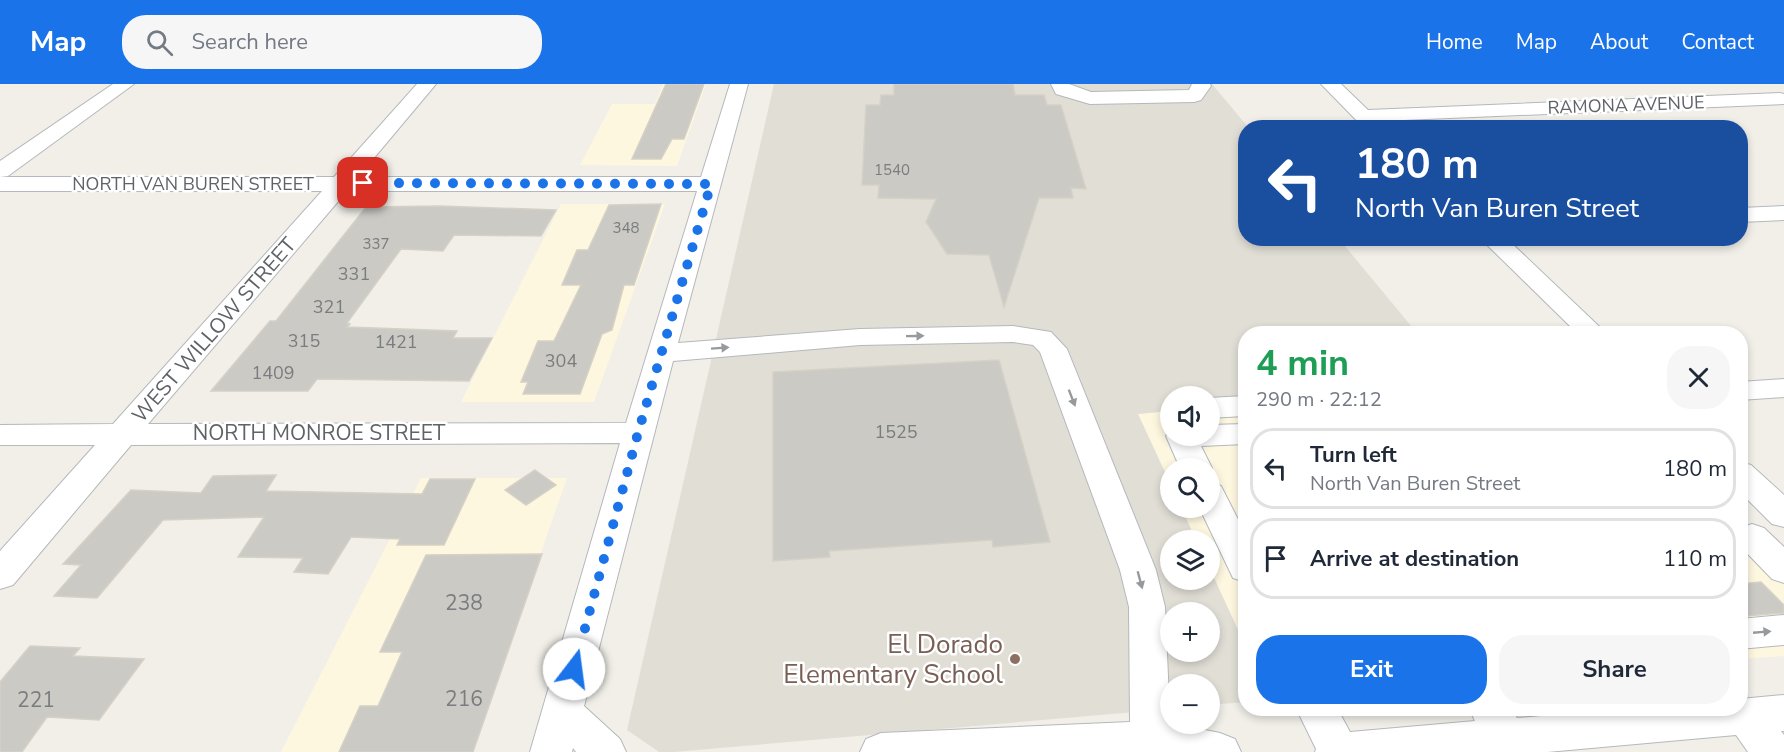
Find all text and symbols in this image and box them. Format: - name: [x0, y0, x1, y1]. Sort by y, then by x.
- search box: [122, 15, 542, 69]
- text: Map: [30, 23, 86, 61]
- icon: search: [143, 26, 176, 59]
- text: Search here: [191, 27, 308, 57]
- text: Home: [1426, 28, 1483, 56]
- text: Map: [1516, 28, 1557, 56]
- text: About: [1590, 28, 1648, 56]
- text: Contact: [1681, 28, 1754, 56]
- street label: RAMONA AVENUE: [1547, 90, 1705, 120]
- text: 180 m: [1355, 136, 1479, 193]
- icon: left: [1256, 144, 1334, 222]
- pin: [337, 157, 388, 208]
- house number: 1540: [874, 160, 910, 180]
- icon: arrive: [346, 166, 379, 199]
- street label: NORTH VAN BUREN STREET: [72, 172, 314, 196]
- text: North Van Buren Street: [1355, 190, 1639, 227]
- house number: 348: [612, 218, 640, 238]
- street label: WEST WILLOW STREET: [126, 231, 302, 429]
- house number: 337: [362, 234, 390, 254]
- house number: 331: [338, 262, 370, 286]
- house number: 321: [313, 295, 345, 319]
- house number: 315: [288, 329, 320, 353]
- house number: 1421: [374, 330, 418, 354]
- one-way arrow: [905, 331, 924, 341]
- text: 4 min: [1256, 339, 1349, 388]
- one-way arrow: [711, 343, 730, 353]
- button: close: [1667, 346, 1730, 409]
- house number: 304: [545, 349, 577, 373]
- house number: 1409: [251, 361, 295, 385]
- map controls: [1160, 386, 1220, 734]
- button: sound: [1160, 386, 1220, 446]
- text: 290 m · 22:12: [1256, 386, 1382, 413]
- one-way arrow: [1067, 389, 1077, 407]
- street label: NORTH MONROE STREET: [193, 419, 446, 447]
- house number: 1525: [874, 420, 918, 444]
- text: Turn left: [1310, 440, 1397, 470]
- icon: left: [1259, 452, 1292, 485]
- text: 180 m: [1663, 454, 1727, 484]
- button: search: [1160, 458, 1220, 518]
- text: North Van Buren Street: [1310, 470, 1520, 497]
- button: layers: [1160, 530, 1220, 590]
- icon: arrive: [1259, 542, 1292, 575]
- text: Arrive at destination: [1310, 544, 1519, 574]
- text: 110 m: [1663, 544, 1727, 574]
- one-way arrow: [1136, 571, 1146, 589]
- house number: 238: [445, 589, 483, 617]
- button: +: [1160, 602, 1220, 662]
- place label: El Dorado Elementary School: [783, 627, 1003, 692]
- one-way arrow: [1753, 627, 1772, 637]
- button: Exit: [1256, 635, 1487, 704]
- button: Share: [1499, 635, 1730, 704]
- position arrow: [542, 637, 606, 701]
- marker: El Dorado Elementary School: [1008, 652, 1022, 666]
- button: −: [1160, 674, 1220, 734]
- house number: 216: [445, 685, 483, 713]
- house number: 221: [17, 686, 55, 714]

